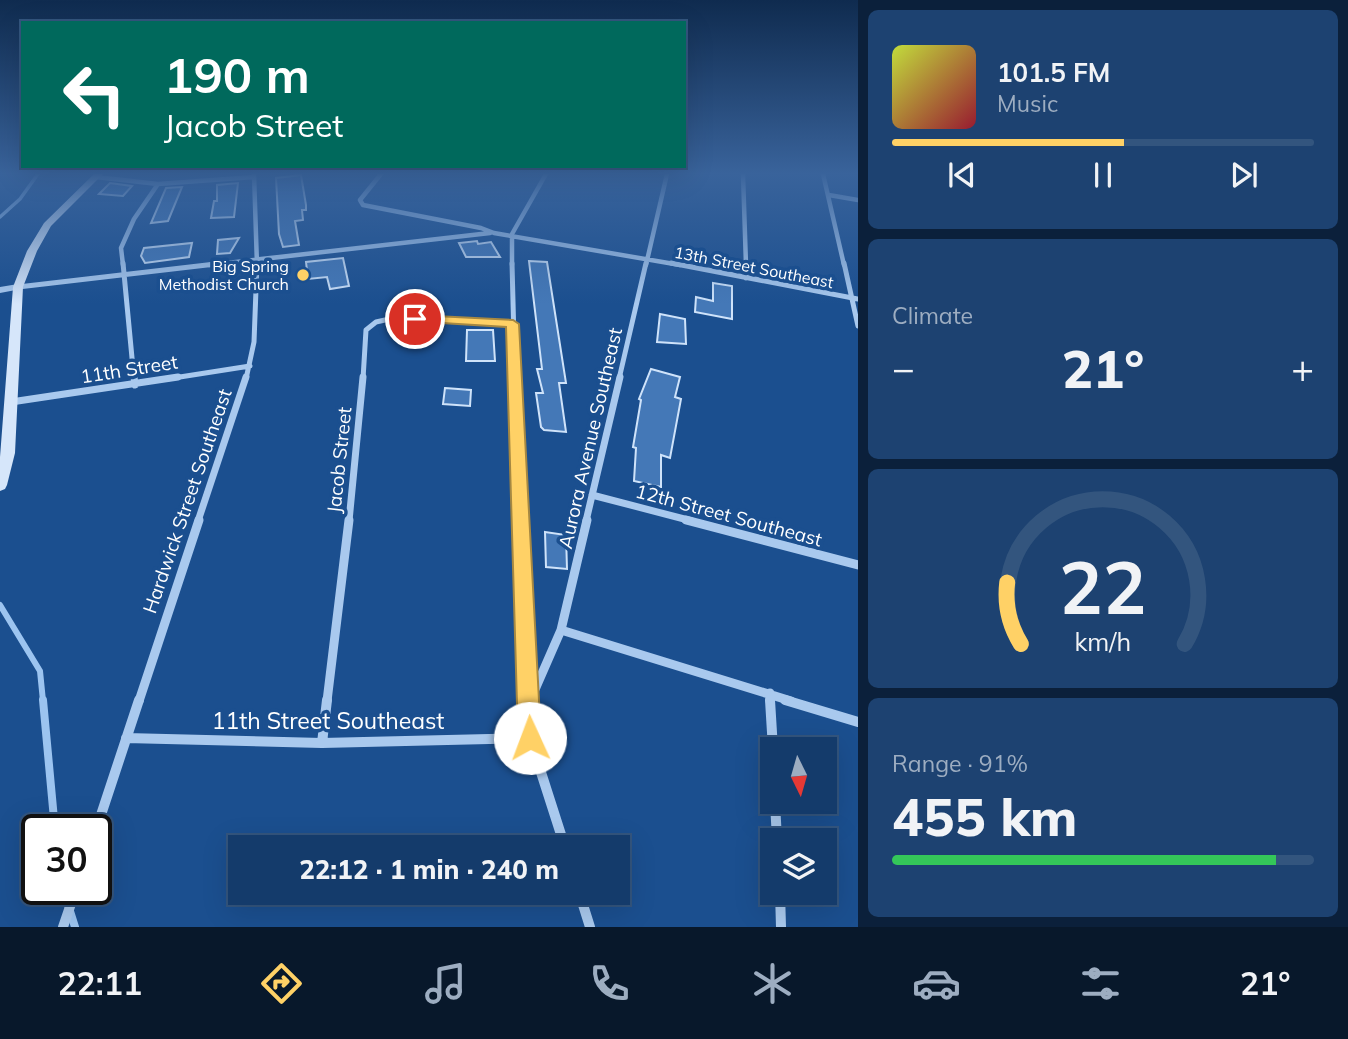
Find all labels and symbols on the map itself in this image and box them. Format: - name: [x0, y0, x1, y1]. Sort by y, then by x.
- street label: 13th Street Southeast: [673, 242, 836, 292]
- place label: Big Spring Methodist Church: [159, 256, 289, 294]
- marker: Big Spring Methodist Church: [295, 267, 311, 283]
- pin: [385, 289, 445, 349]
- street label: Aurora Avenue Southeast: [553, 325, 627, 551]
- street label: 11th Street: [79, 349, 180, 389]
- street label: Hardwick Street Southeast: [137, 385, 237, 616]
- street label: Jacob Street: [321, 405, 357, 514]
- street label: 12th Street Southeast: [633, 479, 825, 552]
- position arrow: [493, 701, 567, 775]
- street label: 11th Street Southeast: [212, 706, 444, 735]
- north arrow: [760, 737, 836, 814]
- speed limit sign: 30: [21, 814, 112, 905]

